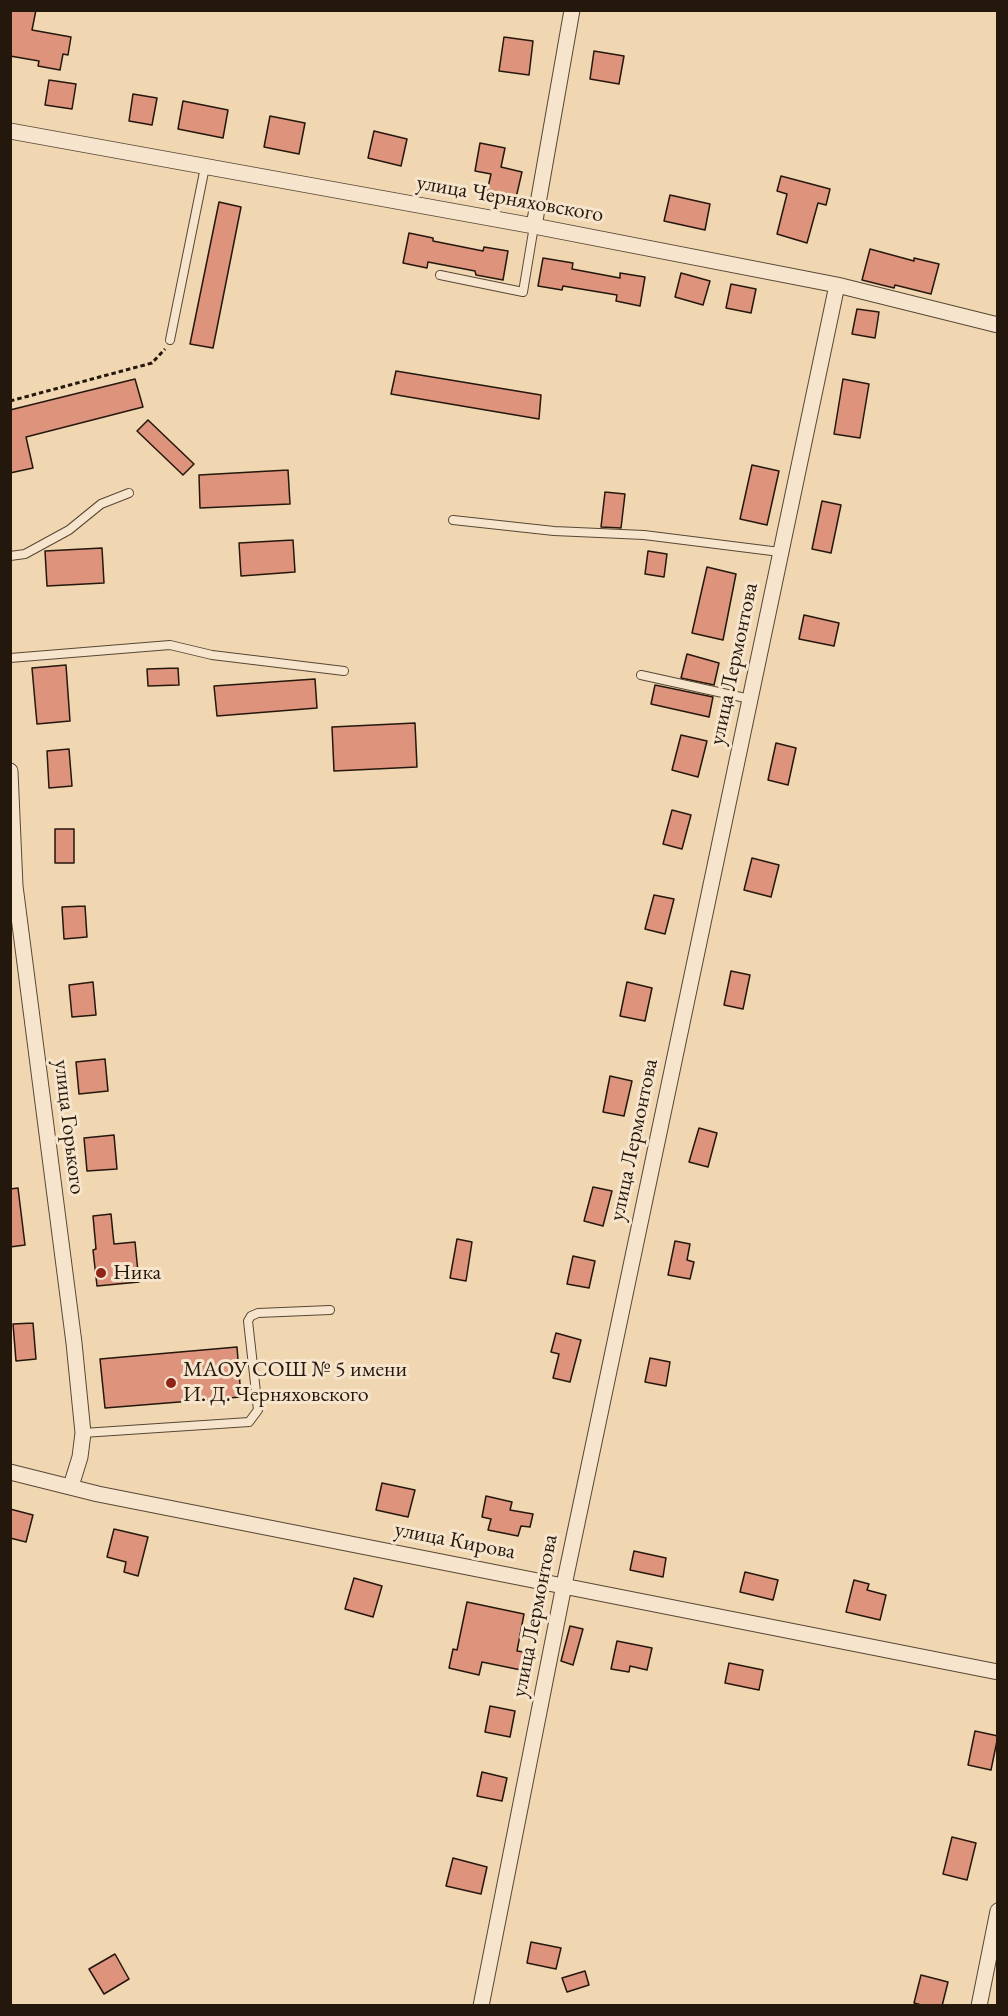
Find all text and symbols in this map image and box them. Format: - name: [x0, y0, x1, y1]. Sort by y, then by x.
- street label: улица Черняховского: [414, 170, 606, 228]
- street label: улица Лермонтова: [704, 580, 764, 748]
- street label: улица Лермонтова: [604, 1056, 664, 1224]
- street label: улица Горького: [48, 1058, 90, 1196]
- place label: Ника: [113, 1260, 161, 1286]
- marker: Ника: [94, 1266, 108, 1280]
- place label: МАОУ СОШ № 5 имени И. Д. Черняховского: [183, 1357, 407, 1408]
- marker: МАОУ СОШ № 5 имени И. Д. Черняховского: [164, 1376, 178, 1390]
- street label: улица Кирова: [392, 1516, 518, 1566]
- street label: улица Лермонтова: [506, 1532, 564, 1700]

